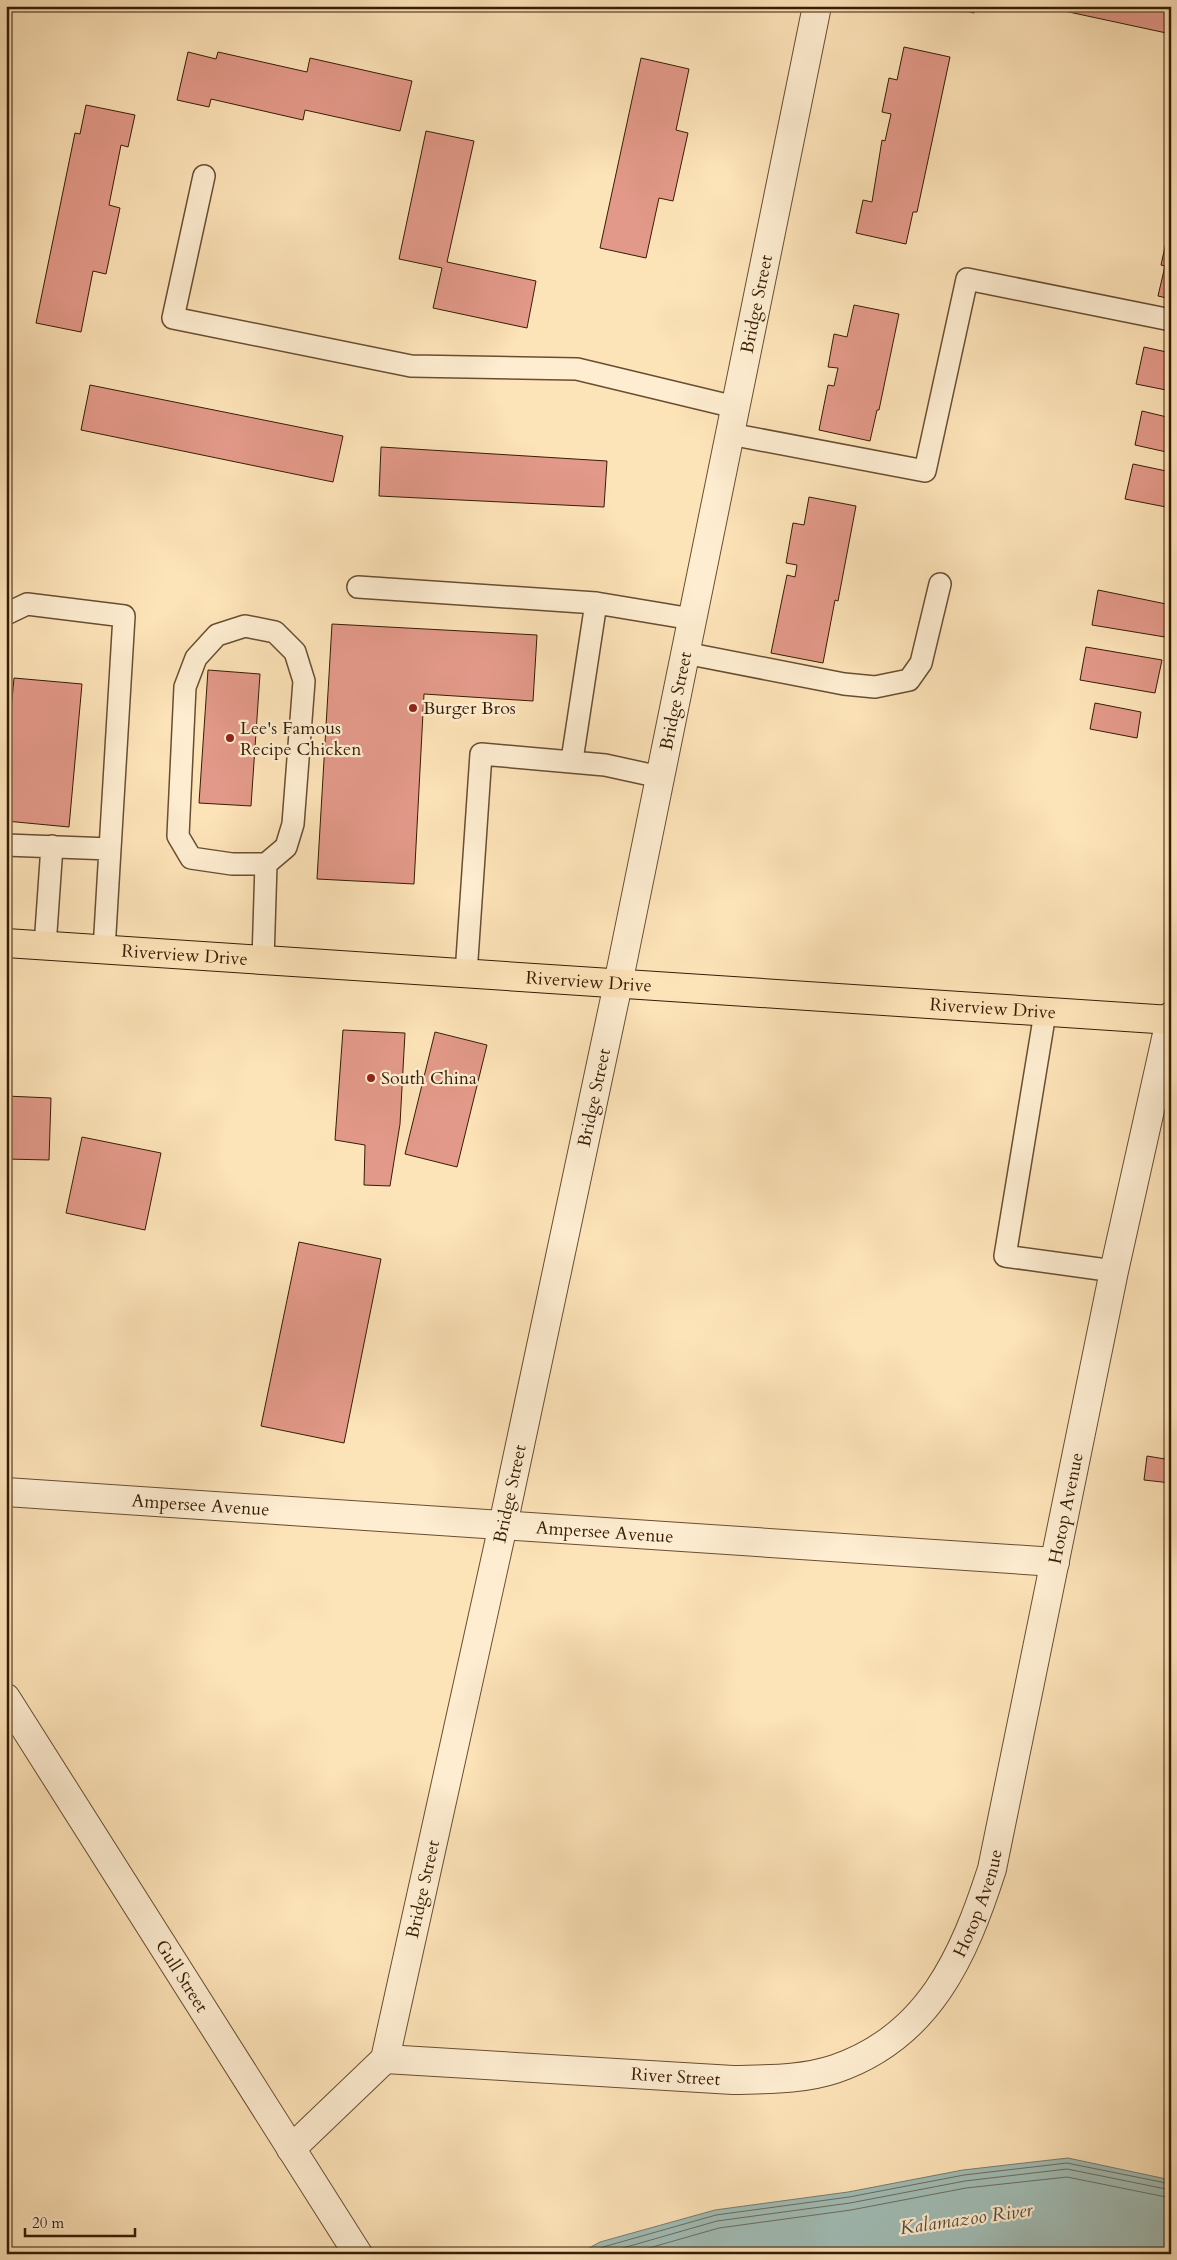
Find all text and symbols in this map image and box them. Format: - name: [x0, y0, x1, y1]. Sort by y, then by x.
- street label: Bridge Street: [735, 252, 779, 356]
- street label: Bridge Street: [654, 649, 698, 752]
- place label: Burger Bros: [423, 696, 516, 721]
- marker: Burger Bros: [407, 702, 419, 714]
- place label: Lee's Famous Recipe Chicken: [240, 716, 362, 762]
- marker: Lee's Famous Recipe Chicken: [224, 732, 236, 744]
- street label: Riverview Drive: [121, 939, 249, 972]
- street label: Riverview Drive: [525, 965, 653, 999]
- street label: Riverview Drive: [929, 992, 1057, 1025]
- street label: Bridge Street: [572, 1046, 617, 1149]
- place label: South China: [381, 1066, 477, 1091]
- marker: South China: [365, 1072, 377, 1084]
- street label: Bridge Street: [487, 1442, 533, 1545]
- street label: Hotop Avenue: [1043, 1450, 1090, 1566]
- street label: Ampersee Avenue: [131, 1488, 270, 1523]
- street label: Ampersee Avenue: [535, 1515, 674, 1550]
- street label: Bridge Street: [400, 1838, 446, 1941]
- street label: Hotop Avenue: [947, 1847, 1009, 1962]
- street label: Gull Street: [149, 1935, 214, 2018]
- street label: River Street: [630, 2062, 721, 2092]
- water label: Kalamazoo River: [898, 2197, 1035, 2241]
- scale bar: [25, 2205, 135, 2237]
- text: 20 m: [32, 2213, 64, 2233]

